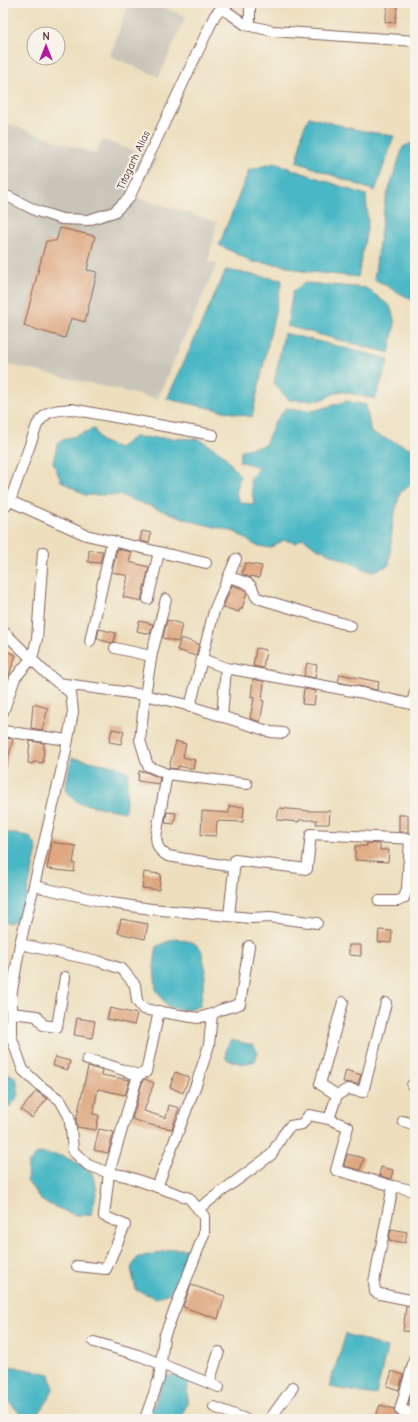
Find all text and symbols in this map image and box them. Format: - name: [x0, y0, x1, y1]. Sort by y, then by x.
- north arrow: [26, 26, 66, 66]
- text: N: [42, 30, 50, 43]
- street label: Titagarh Alias: [114, 128, 153, 192]

